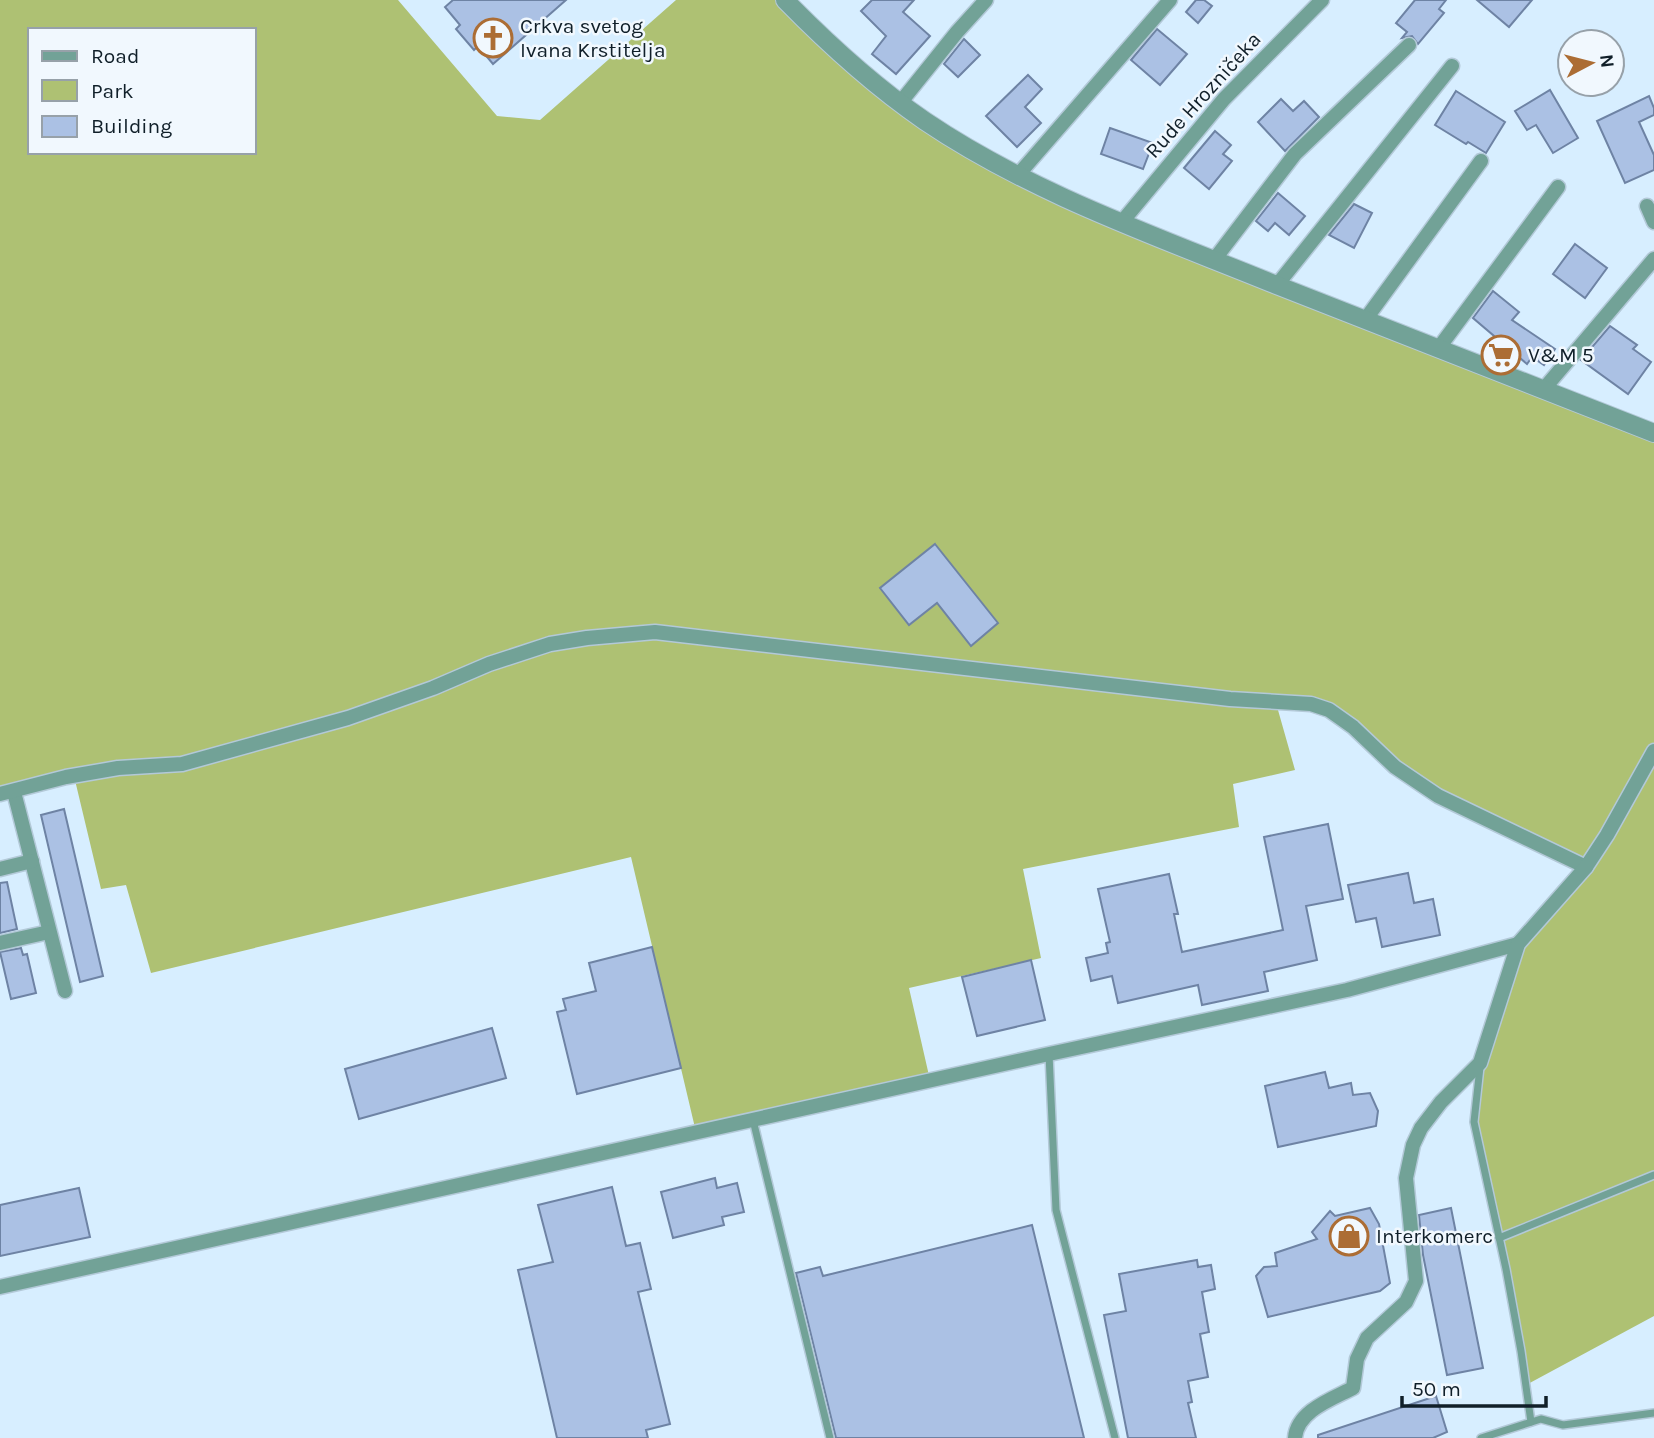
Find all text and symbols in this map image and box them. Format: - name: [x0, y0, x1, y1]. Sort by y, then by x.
- place label: Crkva svetog Ivana Krstitelja: [520, 14, 665, 62]
- church icon: Crkva svetog Ivana Krstitelja: [472, 17, 514, 59]
- street label: Rude Hrozničeka: [1140, 27, 1266, 163]
- legend: [28, 28, 256, 154]
- north arrow: [1556, 28, 1626, 98]
- text: Road: [91, 44, 139, 68]
- text: N: [1595, 53, 1619, 69]
- text: Park: [91, 79, 134, 103]
- text: Building: [91, 114, 172, 138]
- supermarket icon: V&M 5: [1480, 334, 1522, 376]
- place label: V&M 5: [1528, 343, 1594, 367]
- shop icon: Interkomerc: [1328, 1215, 1370, 1257]
- place label: Interkomerc: [1376, 1224, 1493, 1248]
- scale bar: [1402, 1364, 1546, 1408]
- text: 50 m: [1412, 1377, 1461, 1401]

